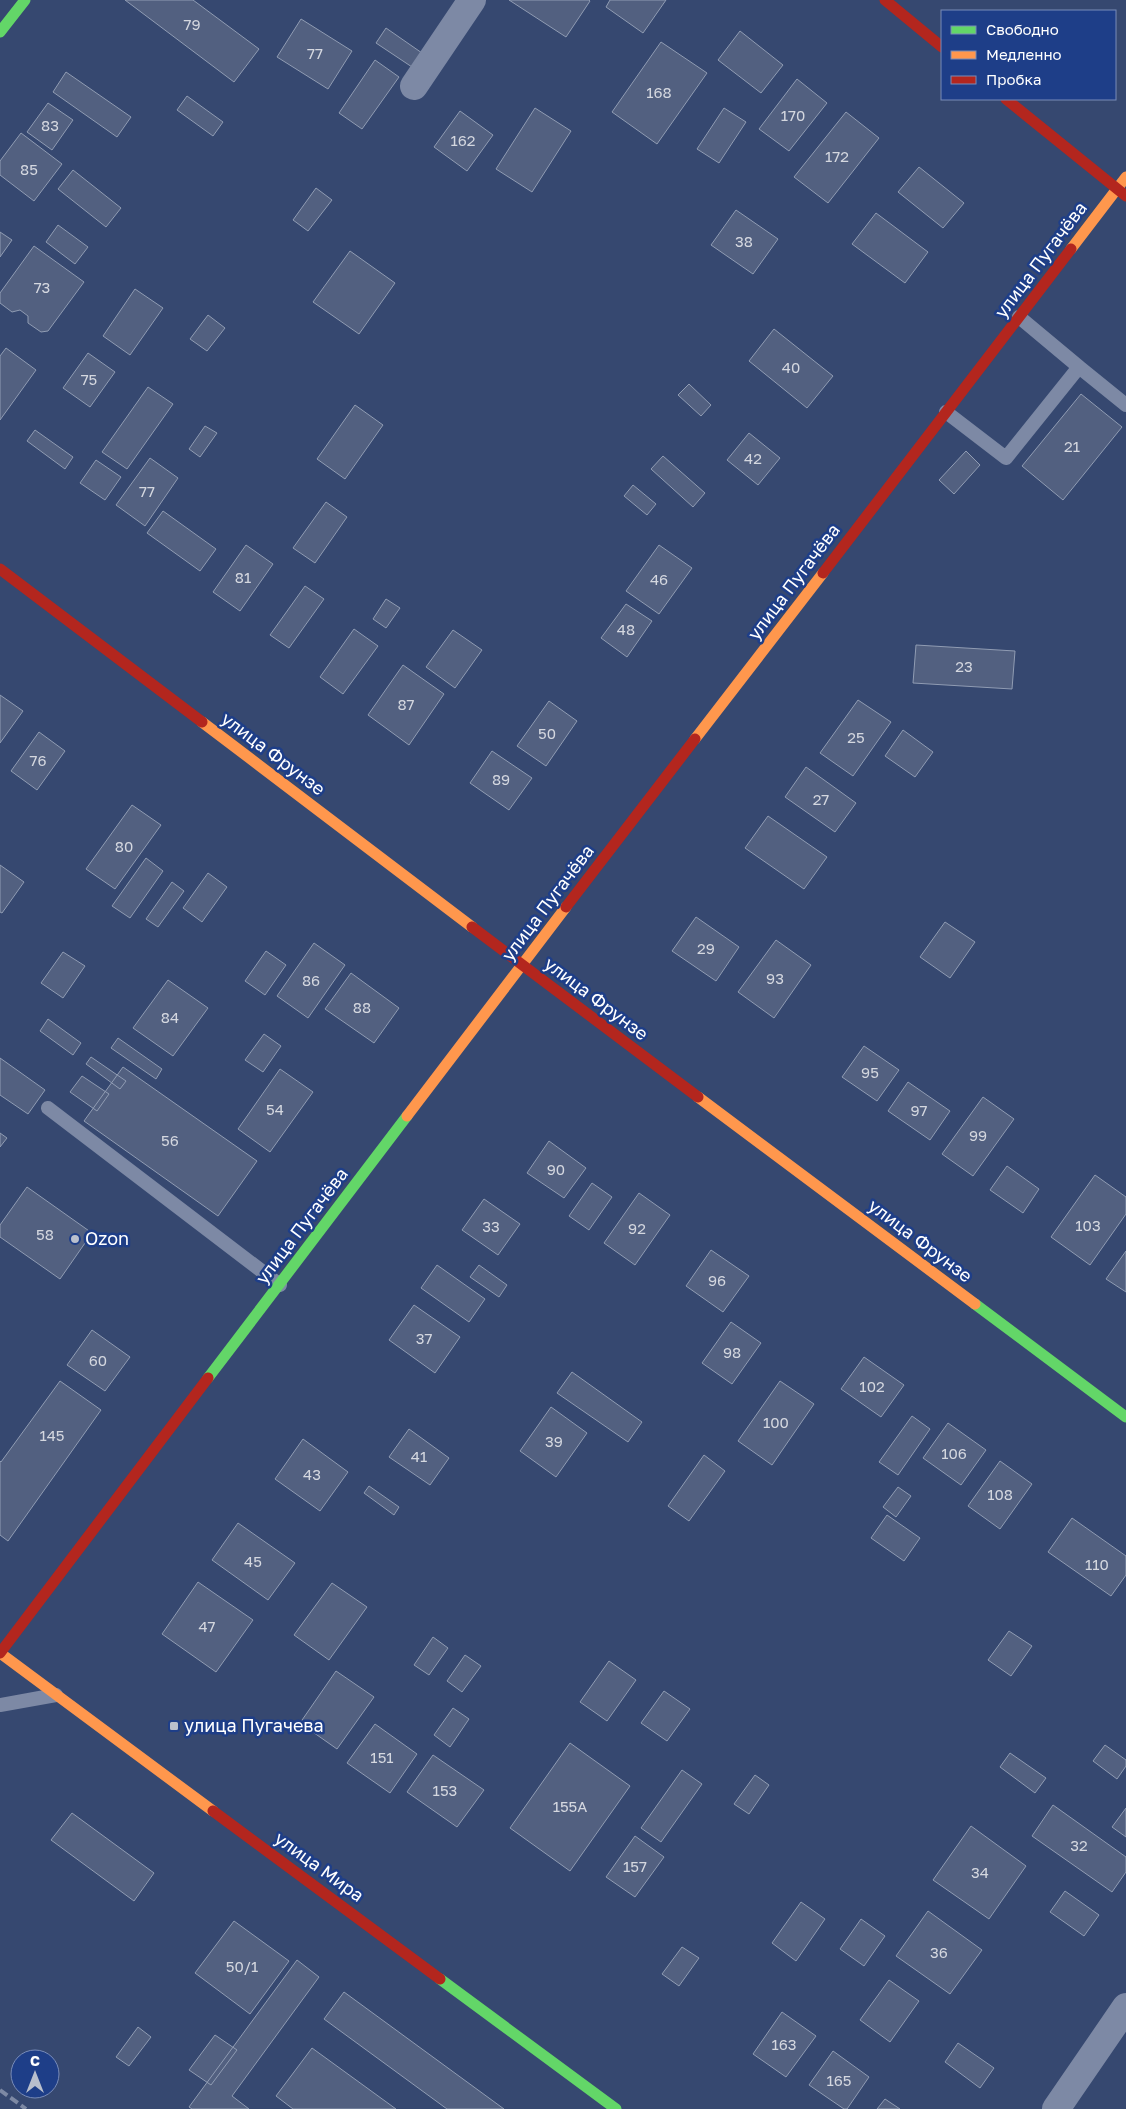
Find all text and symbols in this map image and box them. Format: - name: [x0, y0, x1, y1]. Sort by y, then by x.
- legend: [941, 10, 1116, 100]
- house number: 79: [183, 15, 201, 33]
- text: Свободно: [986, 20, 1059, 38]
- house number: 77: [307, 44, 323, 62]
- text: Медленно: [986, 45, 1062, 63]
- text: Пробка: [986, 70, 1041, 88]
- house number: 168: [646, 83, 672, 101]
- house number: 170: [781, 106, 805, 124]
- house number: 83: [41, 116, 59, 134]
- house number: 162: [450, 131, 476, 149]
- house number: 172: [825, 147, 849, 165]
- house number: 85: [20, 160, 38, 178]
- street label: улица Пугачёва: [989, 197, 1091, 322]
- house number: 38: [735, 232, 753, 250]
- house number: 73: [34, 278, 50, 296]
- house number: 40: [782, 358, 800, 376]
- house number: 75: [81, 370, 97, 388]
- house number: 21: [1064, 437, 1080, 455]
- house number: 42: [744, 449, 762, 467]
- house number: 77: [139, 482, 155, 500]
- street label: улица Пугачёва: [742, 519, 844, 644]
- house number: 81: [235, 568, 251, 586]
- house number: 46: [650, 570, 668, 588]
- house number: 48: [617, 620, 635, 638]
- house number: 23: [955, 657, 973, 675]
- house number: 87: [397, 695, 415, 713]
- street label: улица Фрунзе: [217, 707, 330, 799]
- house number: 50: [538, 724, 556, 742]
- house number: 25: [847, 728, 865, 746]
- house number: 76: [29, 751, 47, 769]
- house number: 89: [492, 770, 510, 788]
- house number: 27: [813, 790, 829, 808]
- house number: 80: [115, 837, 133, 855]
- street label: улица Пугачёва: [496, 840, 598, 965]
- house number: 29: [697, 939, 715, 957]
- street label: улица Фрунзе: [540, 952, 653, 1044]
- house number: 93: [766, 969, 784, 987]
- house number: 86: [302, 971, 320, 989]
- house number: 88: [353, 998, 371, 1016]
- house number: 84: [161, 1008, 179, 1026]
- house number: 95: [861, 1063, 879, 1081]
- house number: 54: [266, 1100, 284, 1118]
- house number: 97: [910, 1101, 928, 1119]
- house number: 99: [969, 1126, 987, 1144]
- house number: 56: [161, 1131, 179, 1149]
- house number: 90: [547, 1160, 565, 1178]
- street label: улица Пугачёва: [250, 1163, 352, 1288]
- street label: улица Фрунзе: [864, 1194, 977, 1286]
- house number: 103: [1075, 1216, 1101, 1234]
- house number: 33: [482, 1217, 500, 1235]
- house number: 92: [628, 1219, 646, 1237]
- house number: 58: [36, 1225, 54, 1243]
- place label: Ozon: [85, 1227, 129, 1249]
- marker: Ozon: [69, 1233, 81, 1245]
- house number: 96: [708, 1271, 726, 1289]
- house number: 37: [416, 1329, 432, 1347]
- house number: 98: [723, 1343, 741, 1361]
- house number: 60: [89, 1351, 107, 1369]
- house number: 102: [859, 1377, 885, 1395]
- house number: 100: [763, 1413, 789, 1431]
- house number: 145: [39, 1426, 65, 1444]
- house number: 39: [545, 1432, 563, 1450]
- house number: 106: [941, 1444, 967, 1462]
- house number: 41: [411, 1447, 427, 1465]
- house number: 43: [303, 1465, 321, 1483]
- house number: 108: [987, 1485, 1013, 1503]
- house number: 45: [244, 1552, 262, 1570]
- house number: 110: [1085, 1555, 1109, 1573]
- house number: 47: [198, 1617, 216, 1635]
- place label: улица Пугачева: [184, 1714, 324, 1736]
- marker: улица Пугачева: [168, 1720, 180, 1732]
- house number: 151: [370, 1748, 394, 1766]
- house number: 153: [433, 1781, 457, 1799]
- house number: 155А: [553, 1797, 587, 1815]
- street label: улица Мира: [271, 1826, 369, 1906]
- house number: 32: [1070, 1836, 1088, 1854]
- house number: 157: [623, 1857, 647, 1875]
- house number: 34: [971, 1863, 989, 1881]
- house number: 36: [930, 1943, 948, 1961]
- house number: 50/1: [226, 1957, 258, 1975]
- house number: 163: [771, 2035, 797, 2053]
- north arrow: [10, 2049, 60, 2099]
- text: С: [30, 2052, 40, 2069]
- house number: 165: [826, 2071, 852, 2089]

